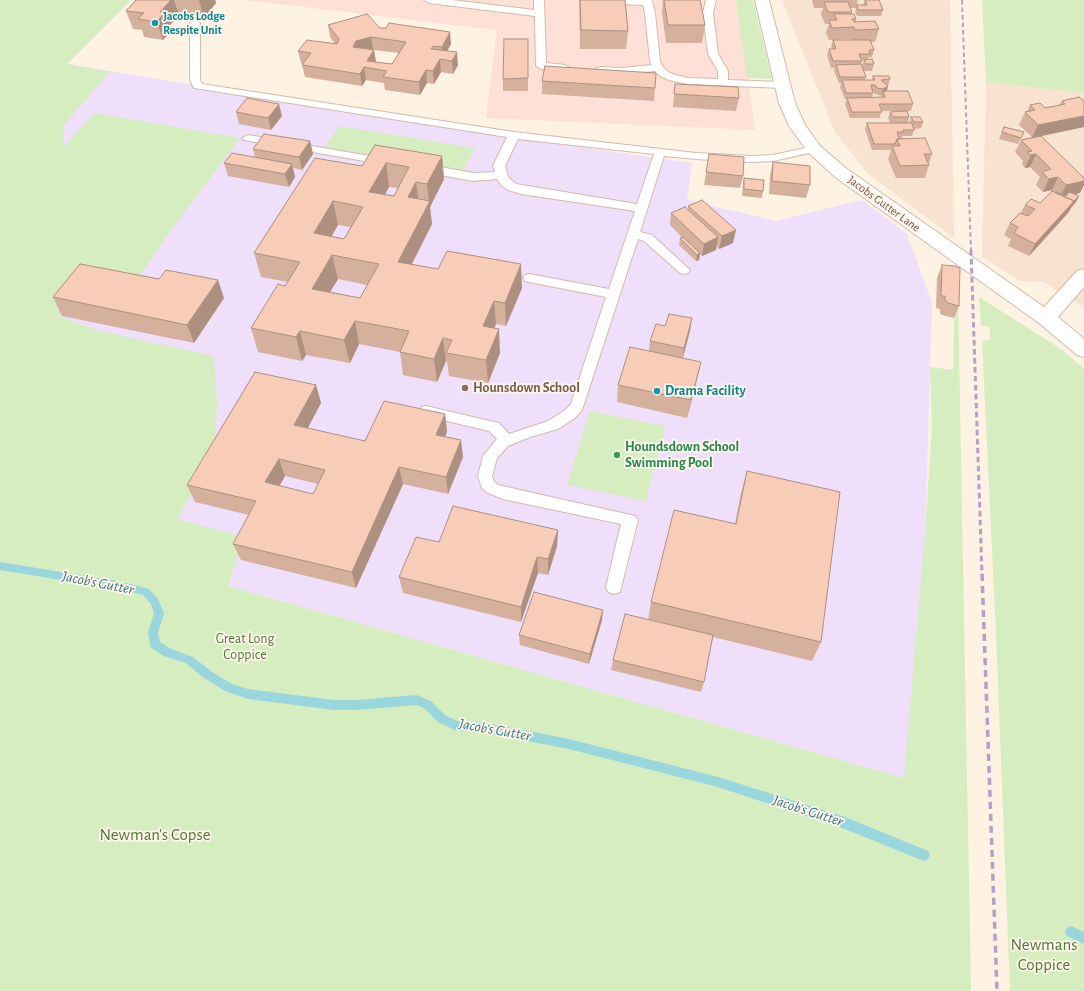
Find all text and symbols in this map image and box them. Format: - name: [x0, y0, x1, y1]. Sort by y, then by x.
- place label: Jacobs Lodge Respite Unit: [163, 9, 225, 37]
- marker: Jacobs Lodge Respite Unit: [150, 18, 160, 28]
- street label: Jacobs Gutter Lane: [845, 173, 923, 235]
- place label: Hounsdown School: [473, 380, 580, 396]
- marker: Hounsdown School: [460, 383, 470, 393]
- place label: Drama Facility: [665, 383, 746, 399]
- marker: Drama Facility: [652, 386, 662, 396]
- place label: Houndsdown School Swimming Pool: [625, 439, 739, 472]
- marker: Houndsdown School Swimming Pool: [612, 450, 622, 460]
- water label: Jacob's Gutter: [61, 567, 135, 599]
- park label: Great Long Coppice: [216, 631, 274, 664]
- water label: Jacob's Gutter: [458, 715, 532, 745]
- water label: Jacob's Gutter: [771, 791, 845, 831]
- park label: Newman's Copse: [99, 825, 211, 845]
- park label: Newmans Coppice: [1011, 935, 1077, 975]

